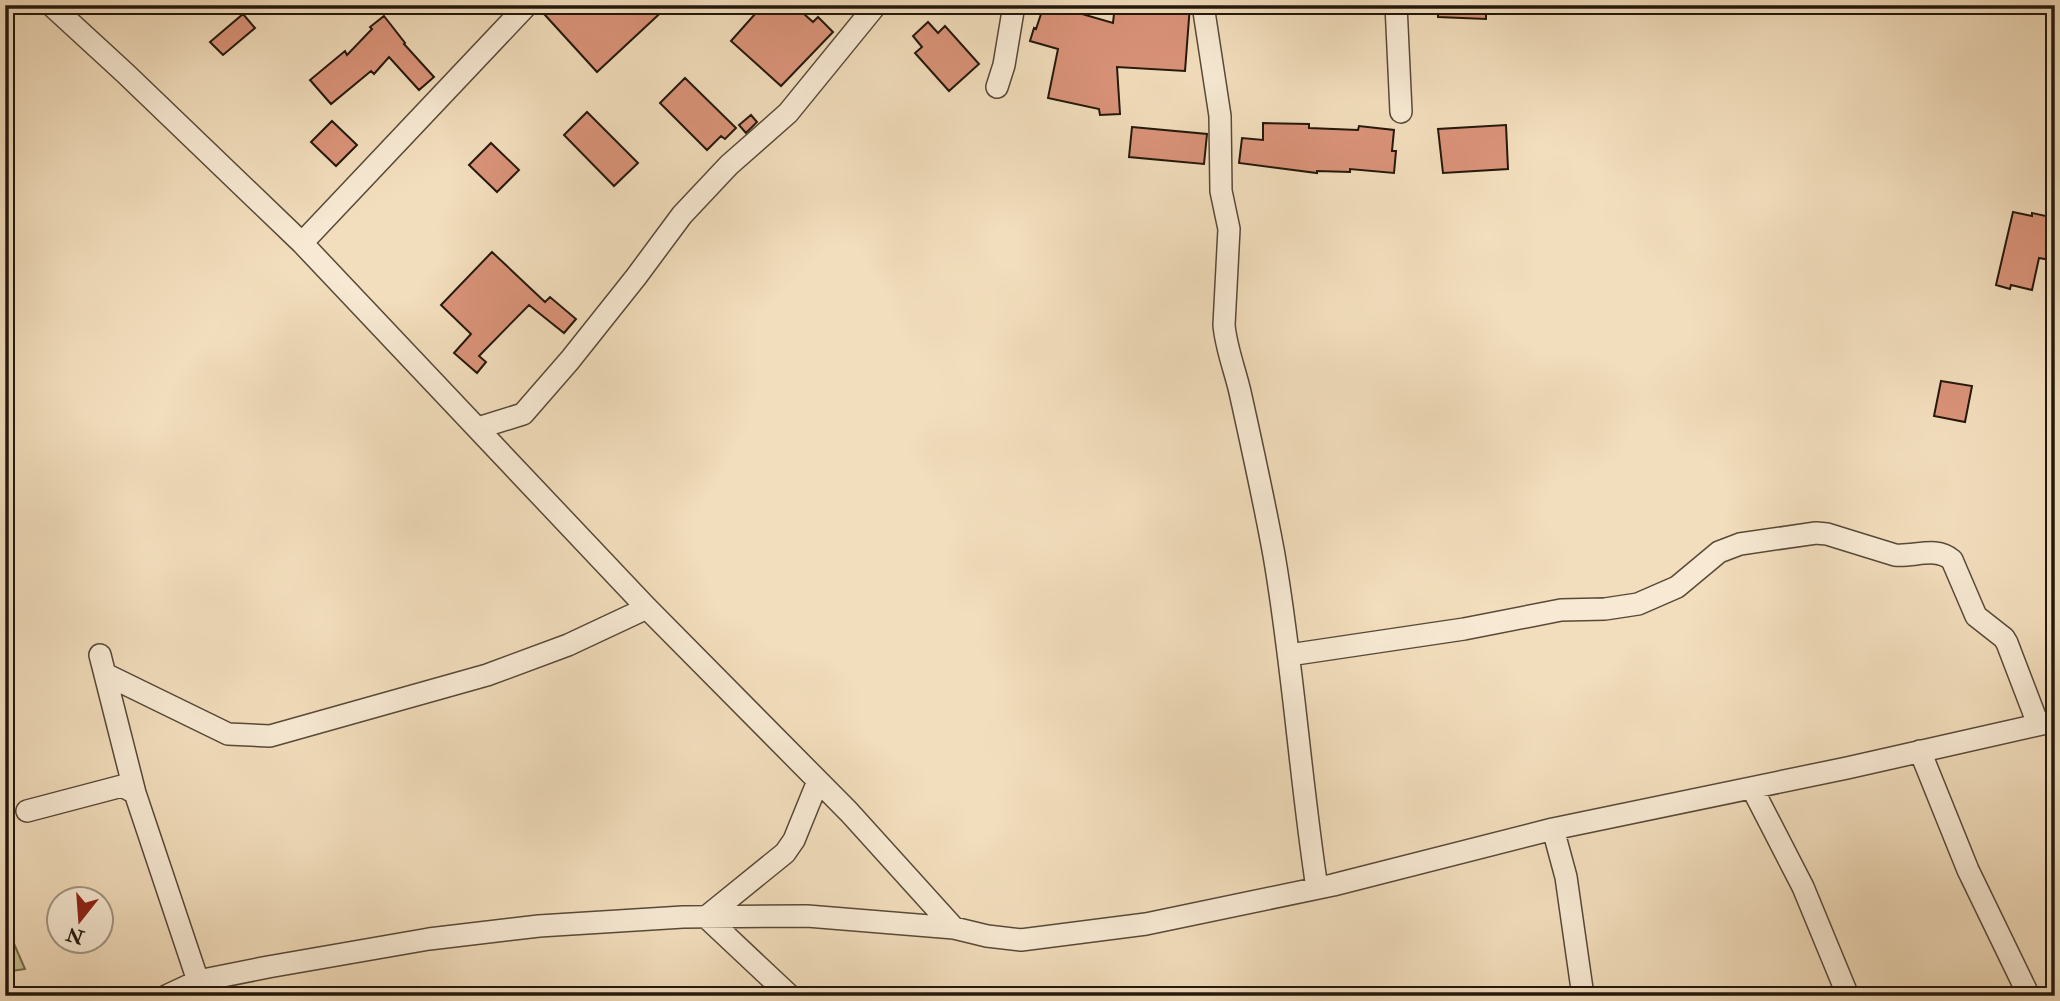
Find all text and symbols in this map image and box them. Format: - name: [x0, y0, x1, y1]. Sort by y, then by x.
- north arrow: [46, 886, 116, 956]
- text: N: [63, 921, 88, 950]

